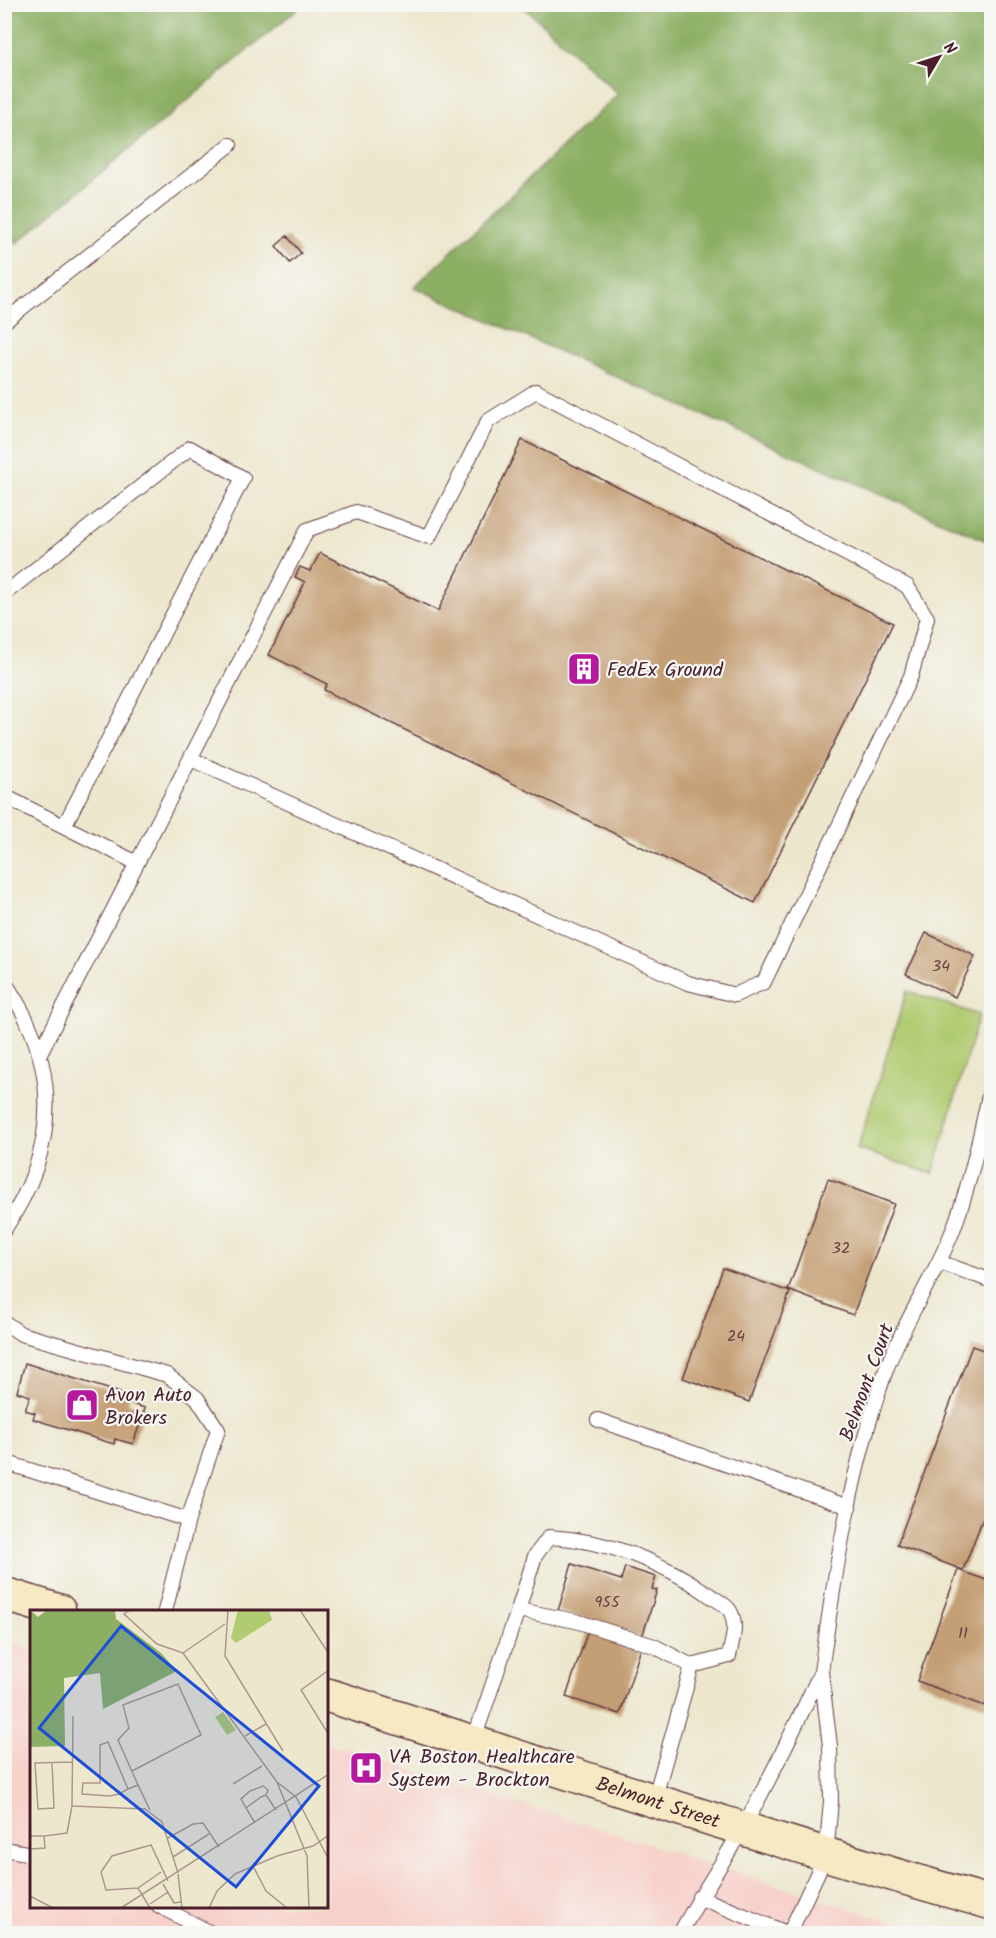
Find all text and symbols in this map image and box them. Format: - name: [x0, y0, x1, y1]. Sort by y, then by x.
- north arrow: [909, 27, 969, 87]
- text: N: [937, 37, 962, 60]
- building icon: FedEx Ground: [566, 651, 602, 687]
- place label: FedEx Ground: [607, 655, 724, 687]
- house number: 34: [932, 954, 950, 979]
- house number: 32: [832, 1236, 850, 1261]
- street label: Belmont Court: [832, 1319, 904, 1446]
- house number: 24: [727, 1324, 745, 1349]
- place label: Avon Auto Brokers: [105, 1380, 192, 1435]
- shop icon: Avon Auto Brokers: [64, 1387, 100, 1423]
- house number: 955: [595, 1590, 621, 1615]
- inset map: [30, 1610, 328, 1908]
- house number: 11: [958, 1621, 968, 1646]
- place label: VA Boston Healthcare System - Brockton: [389, 1742, 575, 1797]
- hospital icon: VA Boston Healthcare System - Brockton: [348, 1750, 384, 1786]
- street label: Belmont Street: [591, 1769, 724, 1839]

